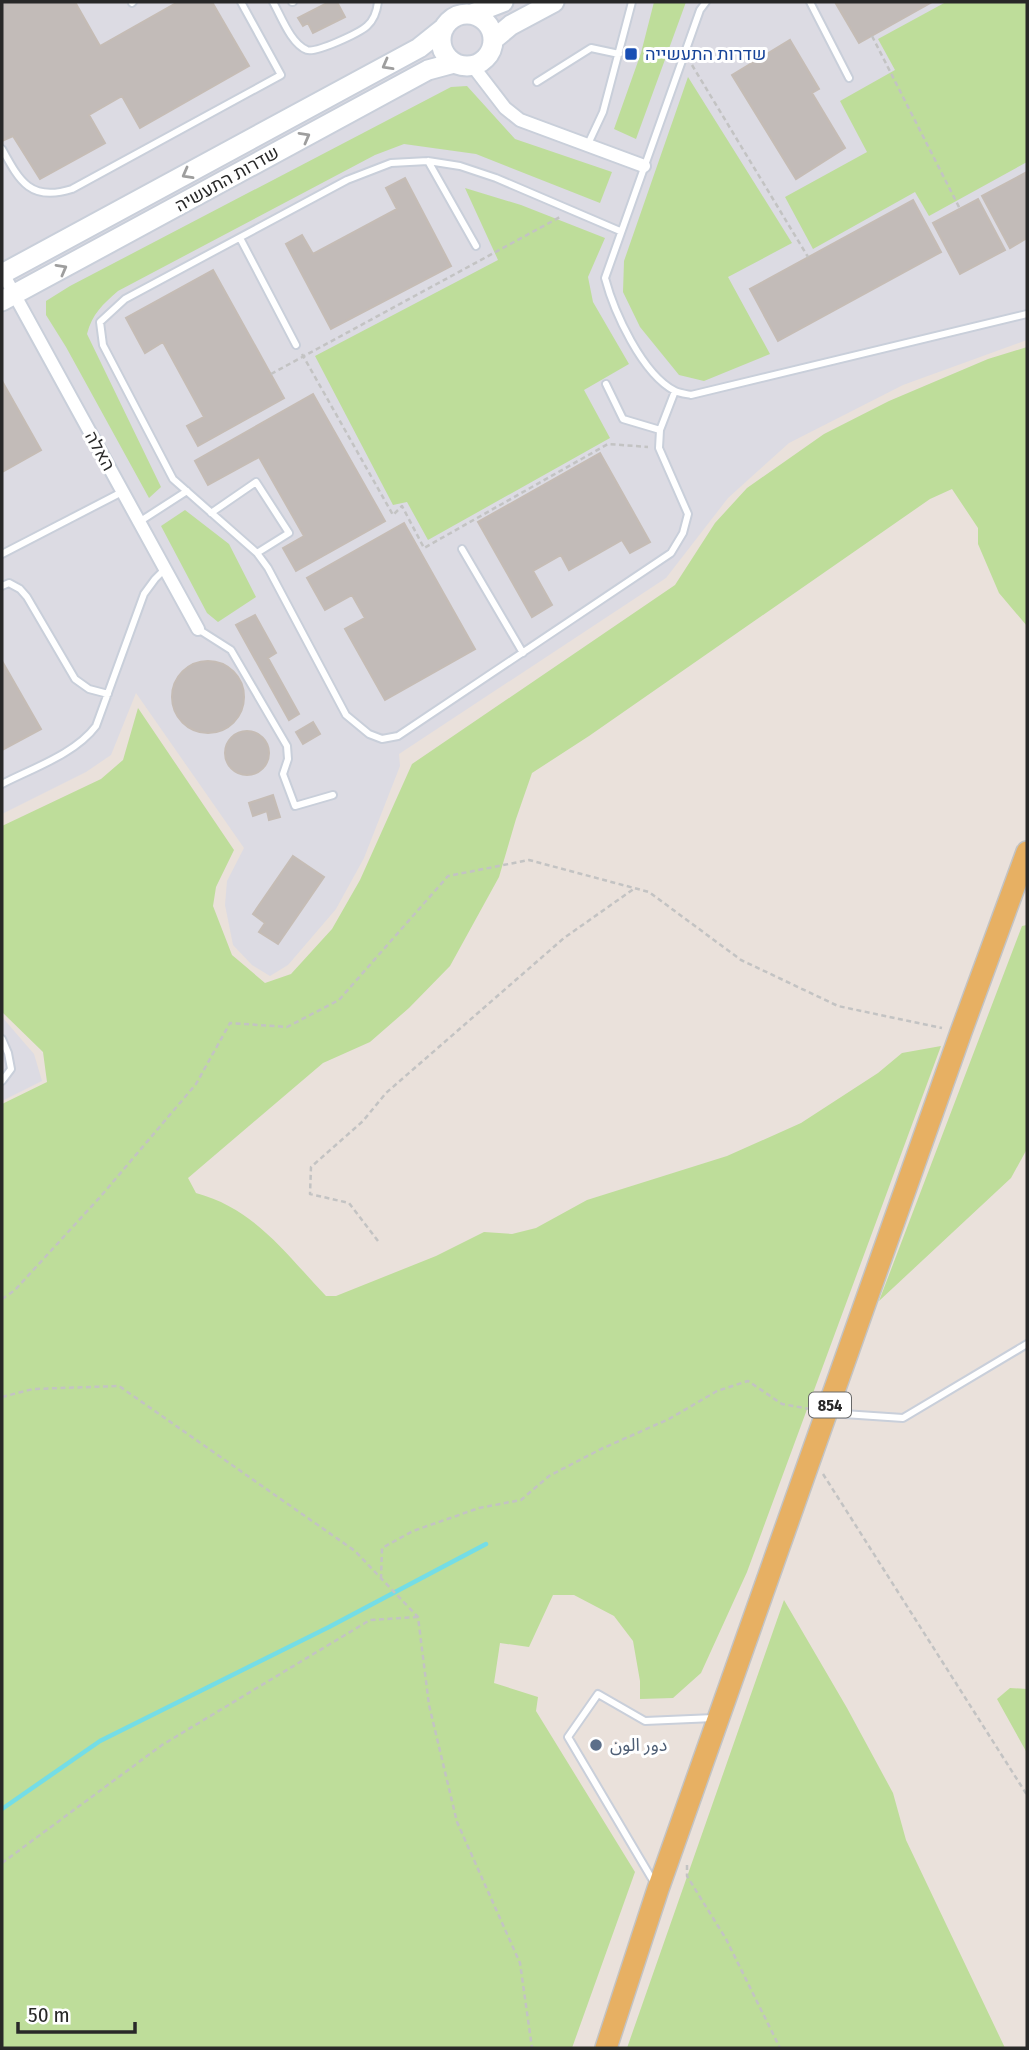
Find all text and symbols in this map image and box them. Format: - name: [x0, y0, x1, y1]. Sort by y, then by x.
- place label: שדרות התעשייה: [645, 43, 766, 65]
- marker: שדרות התעשייה: [623, 46, 639, 62]
- one-way arrow: [381, 57, 394, 70]
- one-way arrow: [297, 132, 310, 145]
- street label: שדרות התעשיה: [171, 141, 283, 217]
- one-way arrow: [182, 165, 194, 179]
- one-way arrow: [55, 264, 67, 277]
- street label: האלה: [80, 427, 120, 475]
- road number: 854: [809, 1392, 851, 1418]
- place label: دور الون: [610, 1734, 667, 1756]
- marker: دور الون: [588, 1737, 604, 1753]
- scale bar: [18, 1990, 135, 2034]
- text: 50 m: [28, 2002, 70, 2028]

